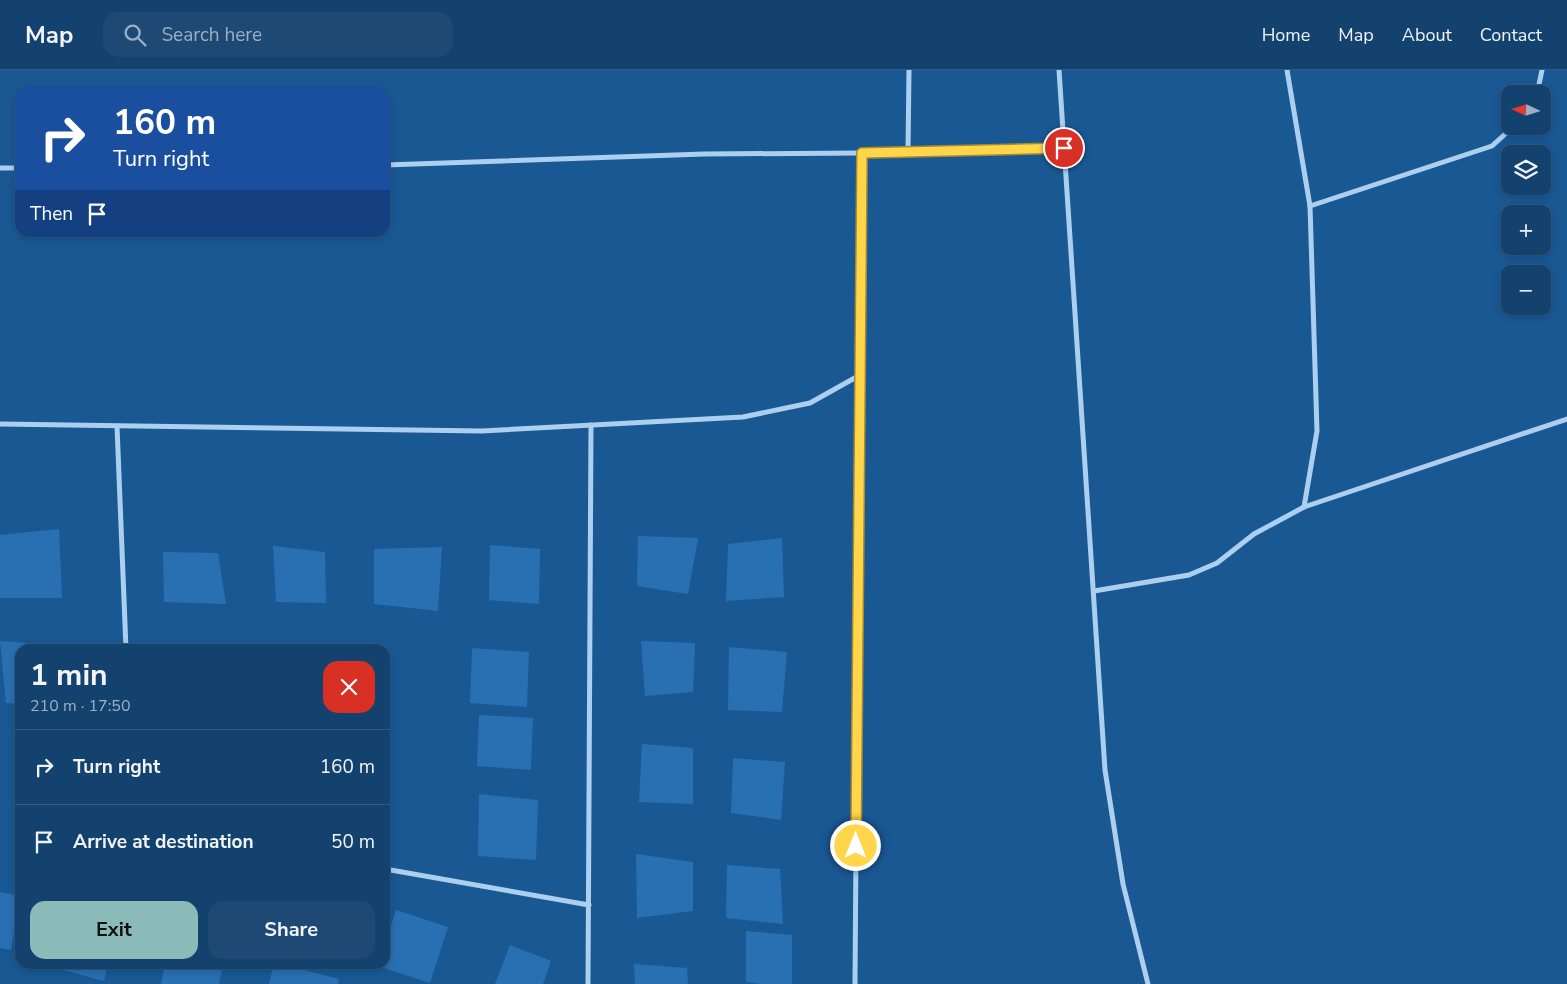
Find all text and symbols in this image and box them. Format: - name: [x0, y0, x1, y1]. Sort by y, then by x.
- search box: [103, 12, 453, 57]
- text: Map: [25, 19, 73, 51]
- icon: search: [121, 21, 149, 49]
- text: Search here: [161, 22, 262, 48]
- text: Home: [1262, 23, 1310, 47]
- text: Map: [1338, 23, 1374, 47]
- text: About: [1402, 23, 1452, 47]
- text: Contact: [1480, 23, 1542, 47]
- north arrow: [1501, 85, 1551, 135]
- map controls: [1501, 85, 1551, 315]
- text: 160 m: [113, 99, 216, 146]
- icon: right: [30, 105, 95, 170]
- pin: [1043, 127, 1085, 169]
- icon: arrive: [1050, 134, 1078, 162]
- text: Turn right: [113, 144, 209, 174]
- button: layers: [1501, 145, 1551, 195]
- icon: arrive: [83, 200, 111, 228]
- text: Then: [30, 201, 73, 227]
- button: +: [1501, 205, 1551, 255]
- button: −: [1501, 265, 1551, 315]
- text: 1 min: [30, 655, 108, 696]
- button: close: [323, 661, 375, 713]
- text: 210 m · 17:50: [30, 695, 131, 717]
- icon: right: [30, 753, 58, 781]
- text: Turn right: [73, 754, 160, 780]
- text: 160 m: [320, 754, 375, 780]
- position arrow: [829, 819, 881, 871]
- icon: arrive: [30, 828, 58, 856]
- text: Arrive at destination: [73, 829, 254, 855]
- text: 50 m: [331, 829, 375, 855]
- button: Exit: [30, 901, 198, 959]
- button: Share: [208, 901, 375, 959]

